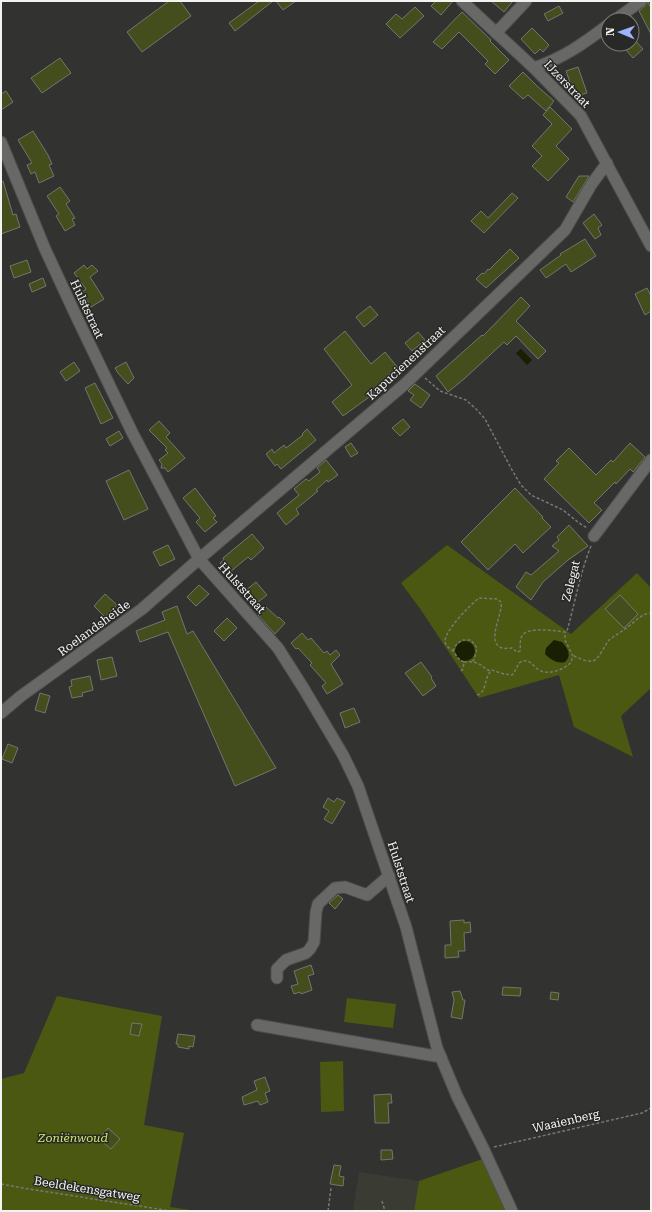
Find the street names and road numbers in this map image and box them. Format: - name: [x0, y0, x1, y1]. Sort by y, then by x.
- street label: IJzerstraat: [541, 57, 593, 111]
- street label: Hulststraat: [67, 277, 107, 341]
- street label: Kapucienenstraat: [364, 323, 448, 403]
- street label: Zelegat: [559, 559, 583, 603]
- street label: Hulststraat: [216, 560, 269, 617]
- street label: Roelandsheide: [55, 597, 133, 659]
- street label: Hulststraat: [385, 840, 418, 905]
- street label: Waaienberg: [531, 1106, 601, 1136]
- street label: Beeldekensgatweg: [33, 1174, 141, 1204]

